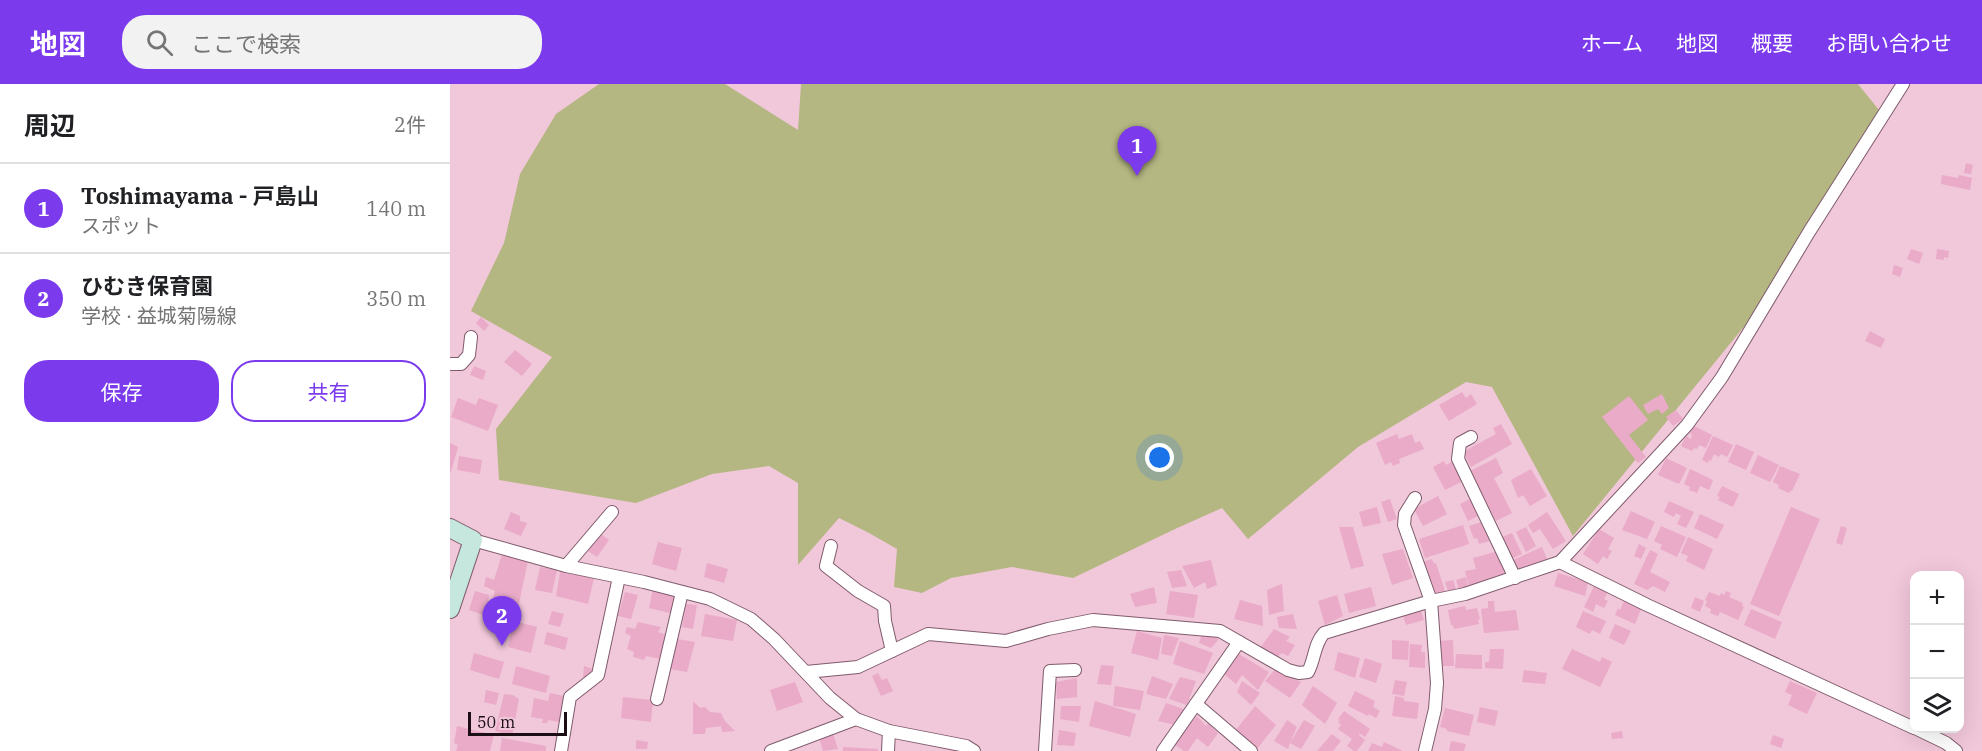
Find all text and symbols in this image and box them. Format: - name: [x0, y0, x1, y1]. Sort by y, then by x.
- search box: [122, 15, 542, 69]
- text: 地図: [30, 25, 86, 62]
- icon: search: [143, 26, 176, 59]
- text: ここで検索: [191, 29, 301, 58]
- text: ホーム: [1581, 29, 1643, 57]
- text: 地図: [1676, 29, 1718, 57]
- text: 概要: [1751, 29, 1793, 57]
- text: お問い合わせ: [1826, 29, 1952, 57]
- text: 周辺: [24, 108, 76, 142]
- text: 2件: [394, 111, 426, 138]
- pin: 1: [1118, 126, 1156, 176]
- text: Toshimayama - 戸島山: [81, 181, 319, 210]
- text: 1: [38, 195, 50, 222]
- text: 140 m: [366, 195, 426, 222]
- text: スポット: [81, 212, 161, 239]
- text: ひむき保育園: [81, 271, 213, 300]
- text: 2: [38, 285, 50, 312]
- text: 350 m: [366, 285, 426, 312]
- text: 学校 · 益城菊陽線: [81, 302, 237, 329]
- button: 保存: [24, 360, 219, 422]
- button: 共有: [231, 360, 426, 422]
- your location: [1145, 443, 1174, 472]
- map controls: [1910, 571, 1964, 733]
- button: +: [1910, 571, 1964, 625]
- pin: 2: [482, 596, 522, 646]
- button: −: [1910, 625, 1964, 679]
- button: layers: [1910, 679, 1964, 733]
- scale bar: [468, 709, 567, 736]
- text: 50 m: [477, 712, 515, 732]

